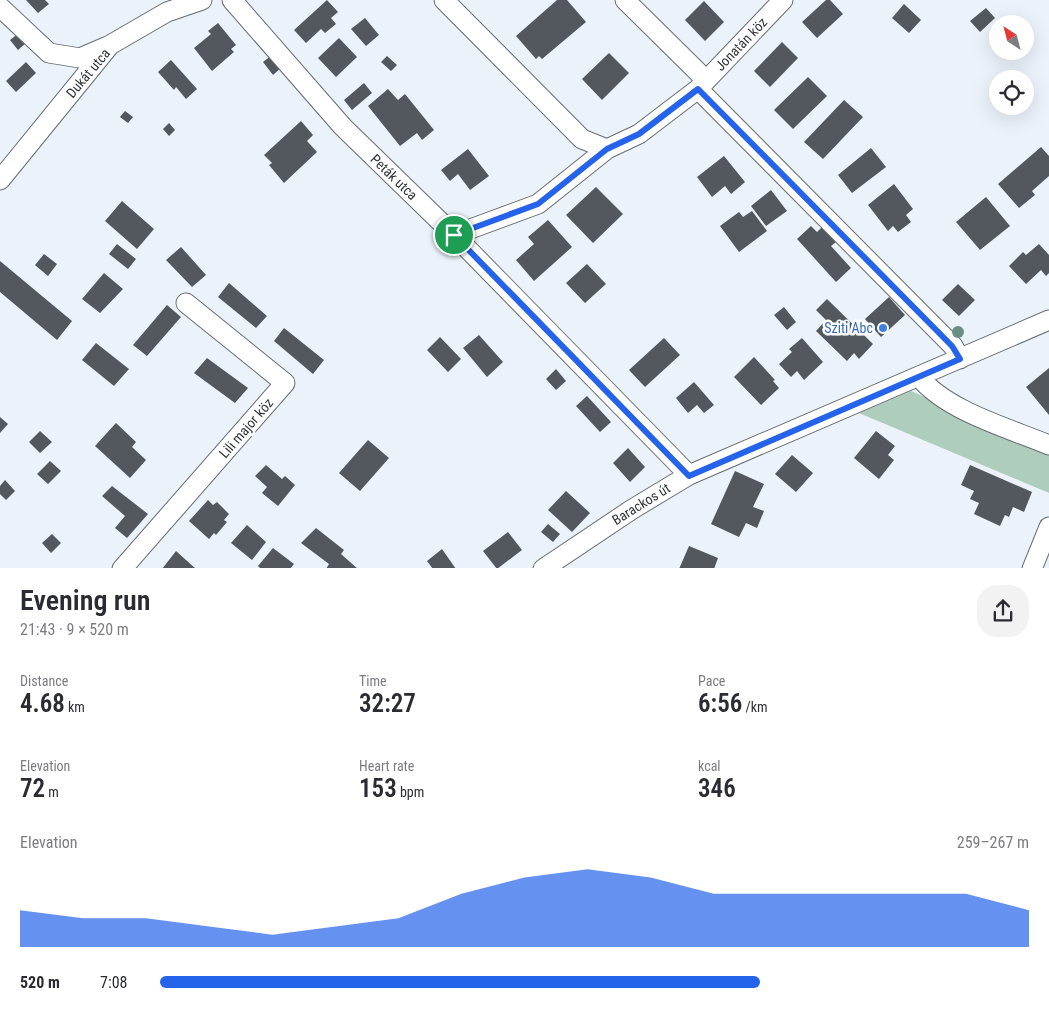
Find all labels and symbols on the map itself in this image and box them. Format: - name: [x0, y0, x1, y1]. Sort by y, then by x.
- street label: Jonatán köz: [712, 14, 770, 74]
- north arrow: [989, 15, 1034, 60]
- street label: Dukát utca: [63, 45, 113, 101]
- street label: Peták utca: [367, 151, 421, 203]
- pin: [433, 214, 475, 256]
- place label: Sziti Abc: [824, 320, 873, 336]
- marker: Sziti Abc: [877, 322, 889, 334]
- street label: Lili major köz: [216, 395, 276, 461]
- street label: Barackos út: [609, 480, 673, 528]

